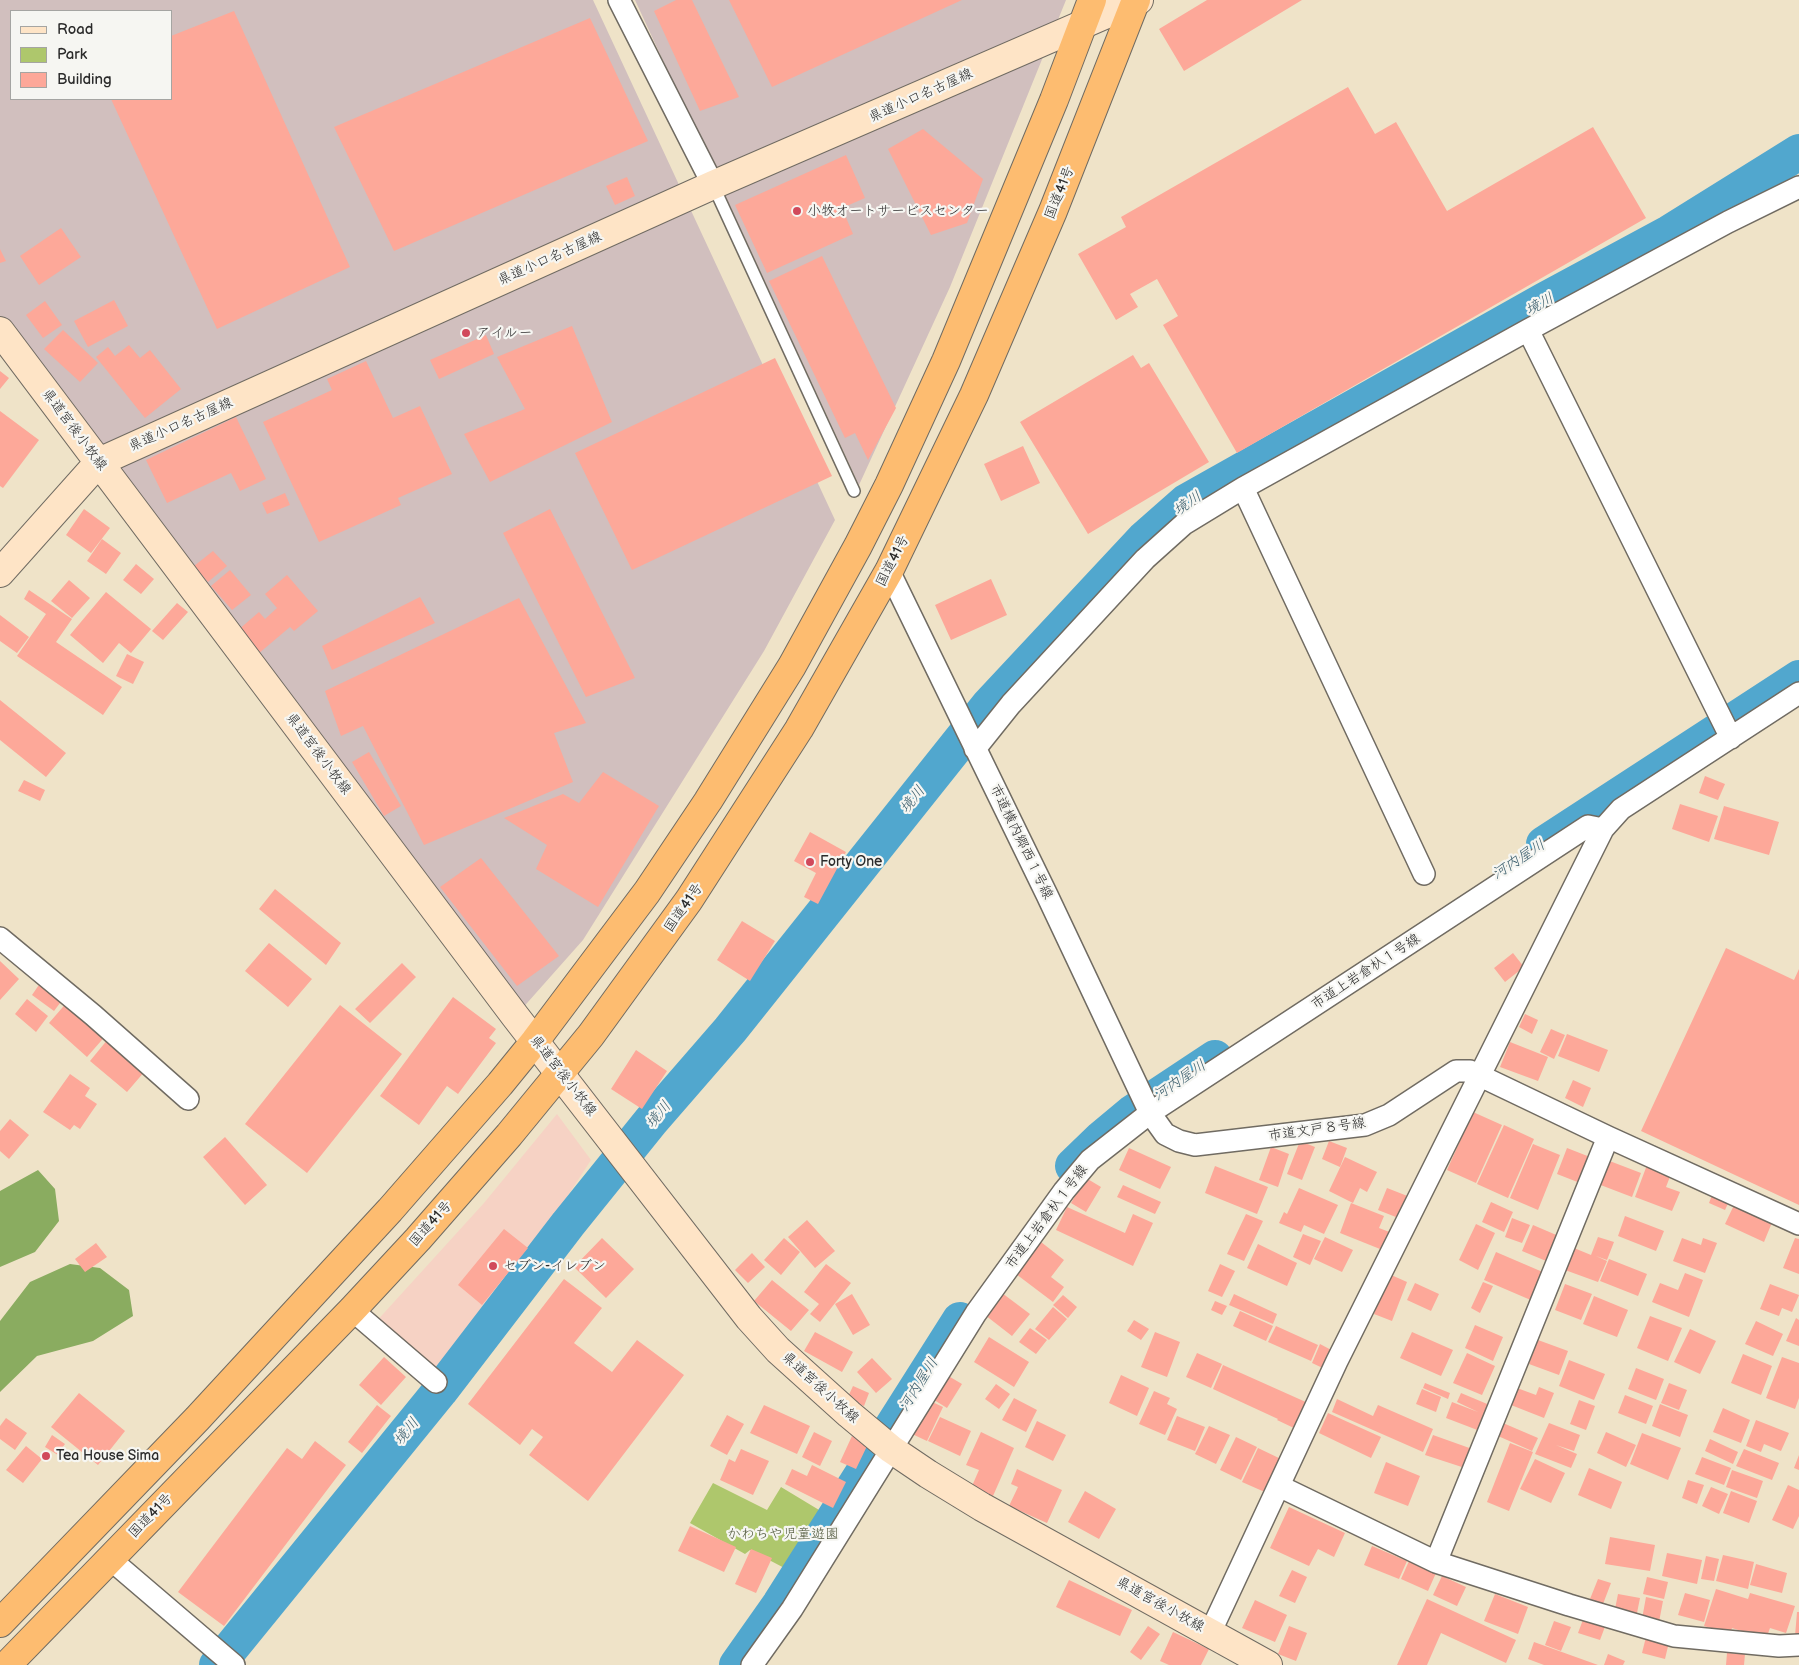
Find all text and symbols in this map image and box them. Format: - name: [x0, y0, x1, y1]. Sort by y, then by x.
- legend: [10, 10, 172, 100]
- text: Road: [57, 20, 93, 39]
- text: Park: [57, 45, 87, 64]
- street label: 県道小口名古屋線: [866, 66, 976, 126]
- text: Building: [57, 70, 112, 89]
- street label: 国道41号: [1042, 164, 1078, 222]
- place label: 小牧オートサービスセンター: [807, 203, 989, 219]
- marker: 小牧オートサービスセンター: [791, 205, 803, 217]
- street label: 県道小口名古屋線: [495, 229, 605, 289]
- water label: 境川: [1523, 290, 1557, 320]
- place label: アイルー: [476, 325, 533, 341]
- marker: アイルー: [460, 327, 472, 339]
- street label: 県道宮後小牧線: [38, 386, 110, 474]
- street label: 県道小口名古屋線: [126, 395, 236, 455]
- water label: 境川: [1171, 488, 1205, 520]
- street label: 国道41号: [873, 532, 913, 590]
- street label: 県道宮後小牧線: [282, 710, 354, 798]
- street label: 市道横内郷西１号線: [986, 782, 1056, 902]
- water label: 境川: [897, 783, 929, 817]
- water label: 河内屋川: [1489, 836, 1549, 884]
- place label: Forty One: [820, 854, 882, 870]
- marker: Forty One: [804, 856, 816, 868]
- street label: 国道41号: [661, 880, 707, 936]
- street label: 市道上岩倉杁１号線: [1309, 931, 1423, 1013]
- street label: 県道宮後小牧線: [526, 1032, 600, 1120]
- water label: 河内屋川: [1150, 1057, 1210, 1105]
- water label: 境川: [642, 1098, 676, 1132]
- street label: 市道文戸８号線: [1267, 1115, 1367, 1145]
- street label: 市道上岩倉杁１号線: [1002, 1162, 1092, 1272]
- street label: 国道41号: [406, 1198, 456, 1250]
- place label: セブン-イレブン: [503, 1258, 606, 1274]
- marker: セブン-イレブン: [487, 1260, 499, 1272]
- street label: 県道宮後小牧線: [778, 1349, 862, 1427]
- water label: 河内屋川: [895, 1355, 943, 1415]
- water label: 境川: [391, 1415, 423, 1449]
- place label: Tea House Sima: [56, 1448, 159, 1464]
- marker: Tea House Sima: [40, 1450, 52, 1462]
- street label: 国道41号: [126, 1490, 176, 1542]
- park label: かわちや児童遊園: [727, 1526, 839, 1542]
- street label: 県道宮後小牧線: [1113, 1574, 1207, 1636]

